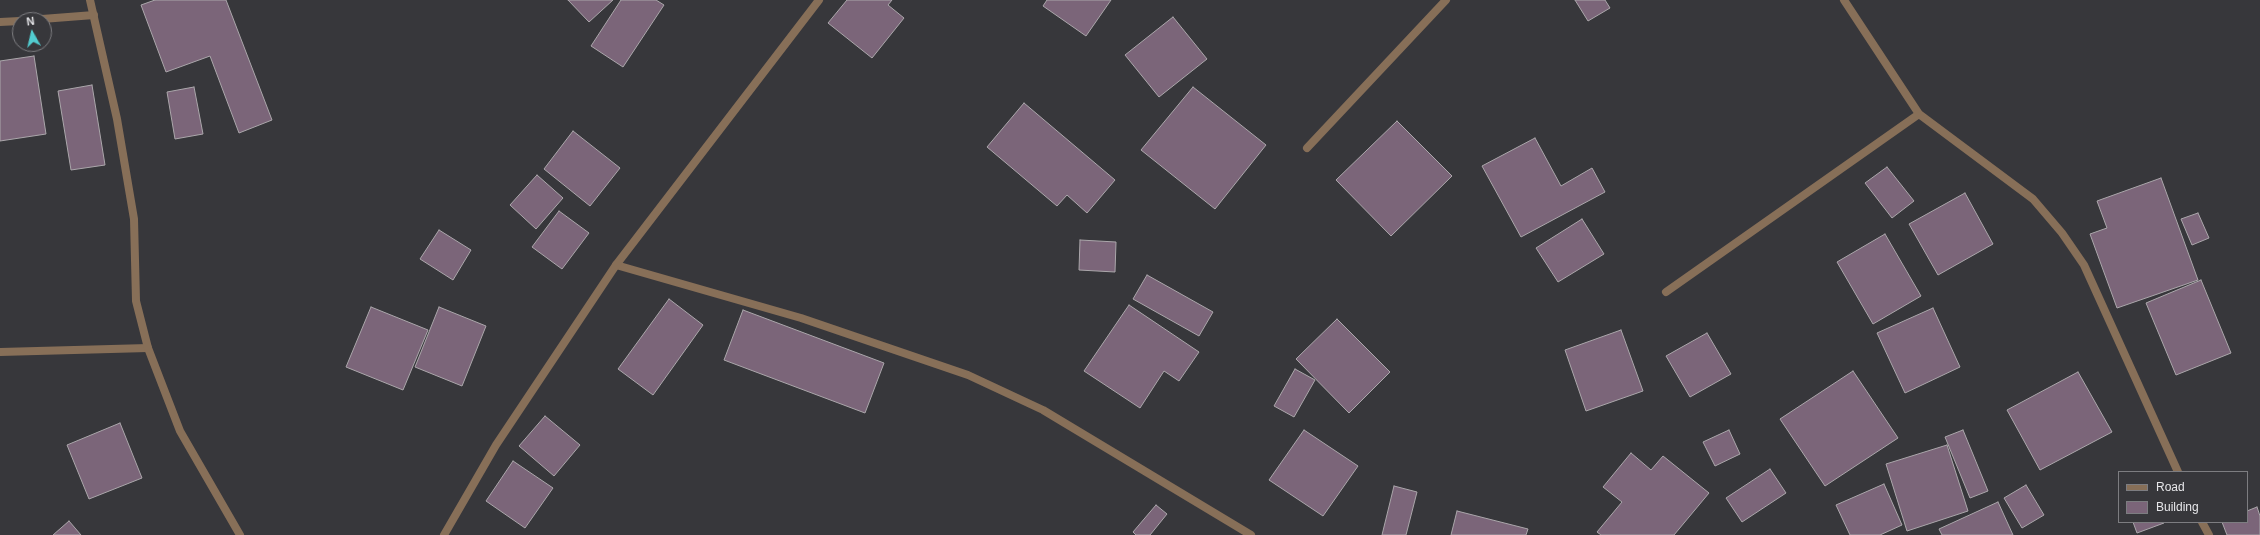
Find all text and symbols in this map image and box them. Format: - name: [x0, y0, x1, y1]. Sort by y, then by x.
- north arrow: [12, 12, 52, 52]
- text: N: [26, 15, 35, 28]
- legend: [2118, 471, 2248, 523]
- text: Road: [2156, 480, 2185, 494]
- text: Building: [2156, 500, 2199, 514]

